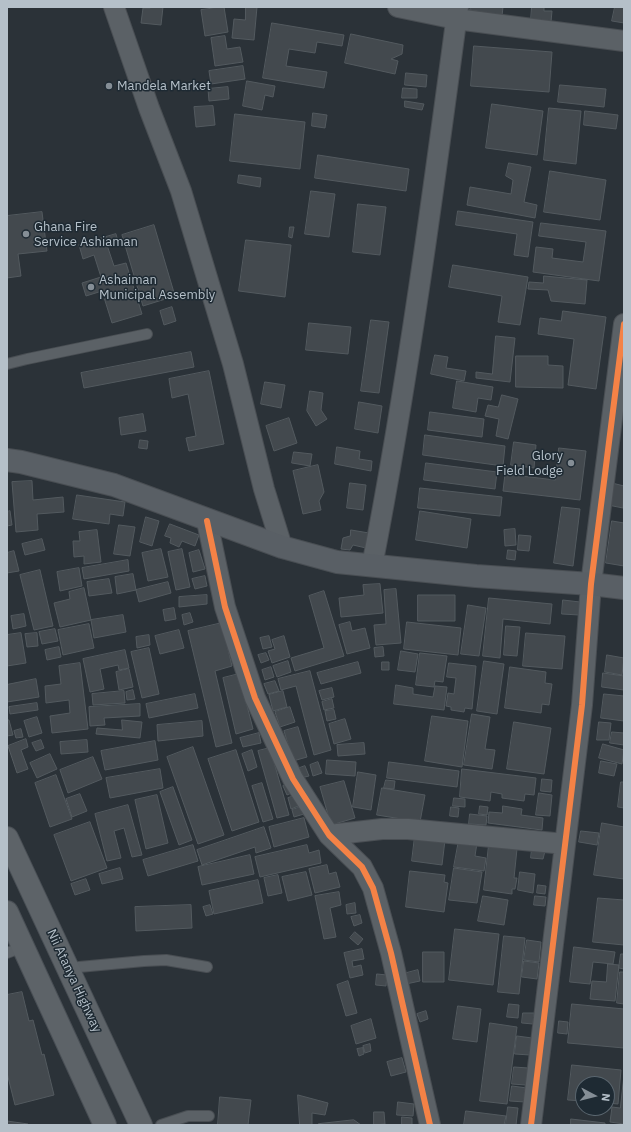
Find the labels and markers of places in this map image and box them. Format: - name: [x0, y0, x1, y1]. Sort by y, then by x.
- place label: Mandela Market: [117, 78, 211, 94]
- marker: Mandela Market: [104, 81, 114, 91]
- place label: Ghana Fire Service Ashiaman: [34, 219, 138, 250]
- marker: Ghana Fire Service Ashiaman: [21, 229, 31, 239]
- place label: Ashaiman Municipal Assembly: [99, 272, 215, 303]
- marker: Ashaiman Municipal Assembly: [86, 282, 96, 292]
- place label: Glory Field Lodge: [496, 448, 563, 479]
- marker: Glory Field Lodge: [566, 458, 576, 468]

